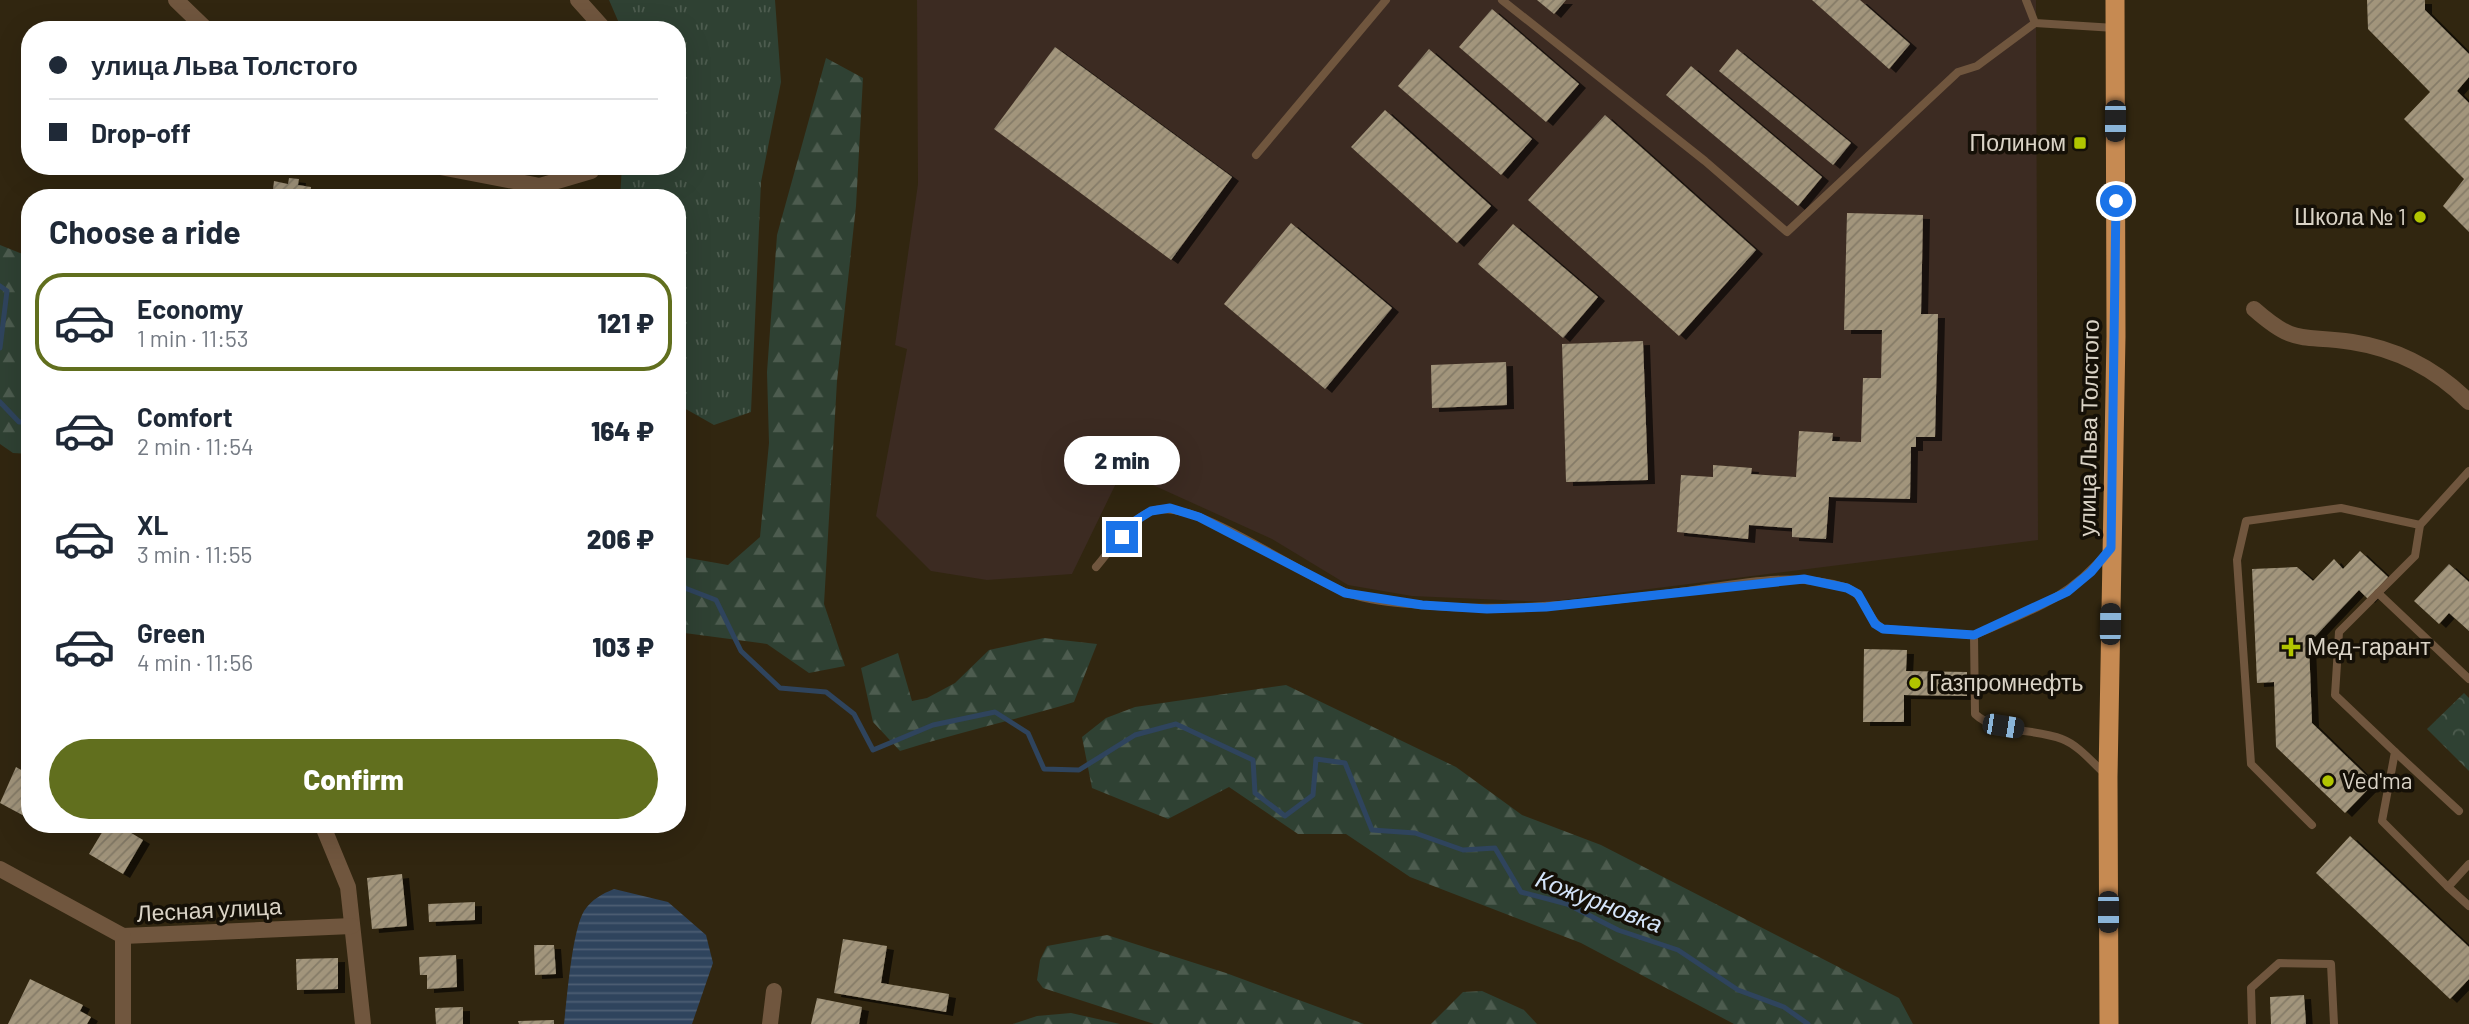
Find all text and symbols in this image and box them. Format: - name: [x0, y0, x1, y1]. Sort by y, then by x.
- text: улица Льва Толстого: [91, 49, 358, 80]
- car: [2105, 100, 2126, 142]
- text: Drop-off: [91, 117, 191, 148]
- place label: Полином: [1970, 128, 2066, 156]
- marker: Полином: [2072, 135, 2088, 151]
- route start: [2100, 185, 2132, 217]
- place label: Школа № 1: [2294, 202, 2406, 230]
- marker: Школа № 1: [2412, 209, 2428, 225]
- text: Choose a ride: [49, 212, 241, 250]
- icon: car: [53, 291, 116, 354]
- text: Economy: [137, 293, 243, 324]
- text: 121 ₽: [597, 307, 654, 338]
- street label: улица Льва Толстого: [2072, 319, 2104, 537]
- text: 1 min · 11:53: [137, 324, 249, 352]
- icon: car: [53, 399, 116, 462]
- text: Comfort: [137, 401, 233, 432]
- text: 164 ₽: [591, 415, 654, 446]
- text: 2 min · 11:54: [137, 432, 254, 460]
- callout: 2 min: [1064, 435, 1180, 484]
- text: 2 min: [1094, 446, 1150, 474]
- icon: car: [53, 507, 116, 570]
- text: XL: [137, 509, 168, 540]
- route end: [1106, 521, 1138, 553]
- text: 206 ₽: [587, 523, 654, 554]
- text: 3 min · 11:55: [137, 540, 252, 568]
- car: [2100, 603, 2121, 645]
- icon: car: [53, 615, 116, 678]
- text: Green: [137, 617, 205, 648]
- text: 103 ₽: [592, 631, 654, 662]
- place label: Мед-гарант: [2307, 632, 2431, 660]
- marker: Мед-гарант: [2281, 637, 2301, 657]
- text: 4 min · 11:56: [137, 648, 253, 676]
- place label: Газпромнефть: [1929, 668, 2084, 696]
- marker: Газпромнефть: [1907, 675, 1923, 691]
- car: [1981, 712, 2026, 740]
- button: Confirm: [49, 739, 658, 819]
- place label: Ved'ma: [2342, 766, 2413, 794]
- marker: Ved'ma: [2320, 773, 2336, 789]
- water label: Кожурновка: [1532, 863, 1667, 938]
- street label: Лесная улица: [136, 891, 282, 927]
- car: [2098, 891, 2119, 933]

